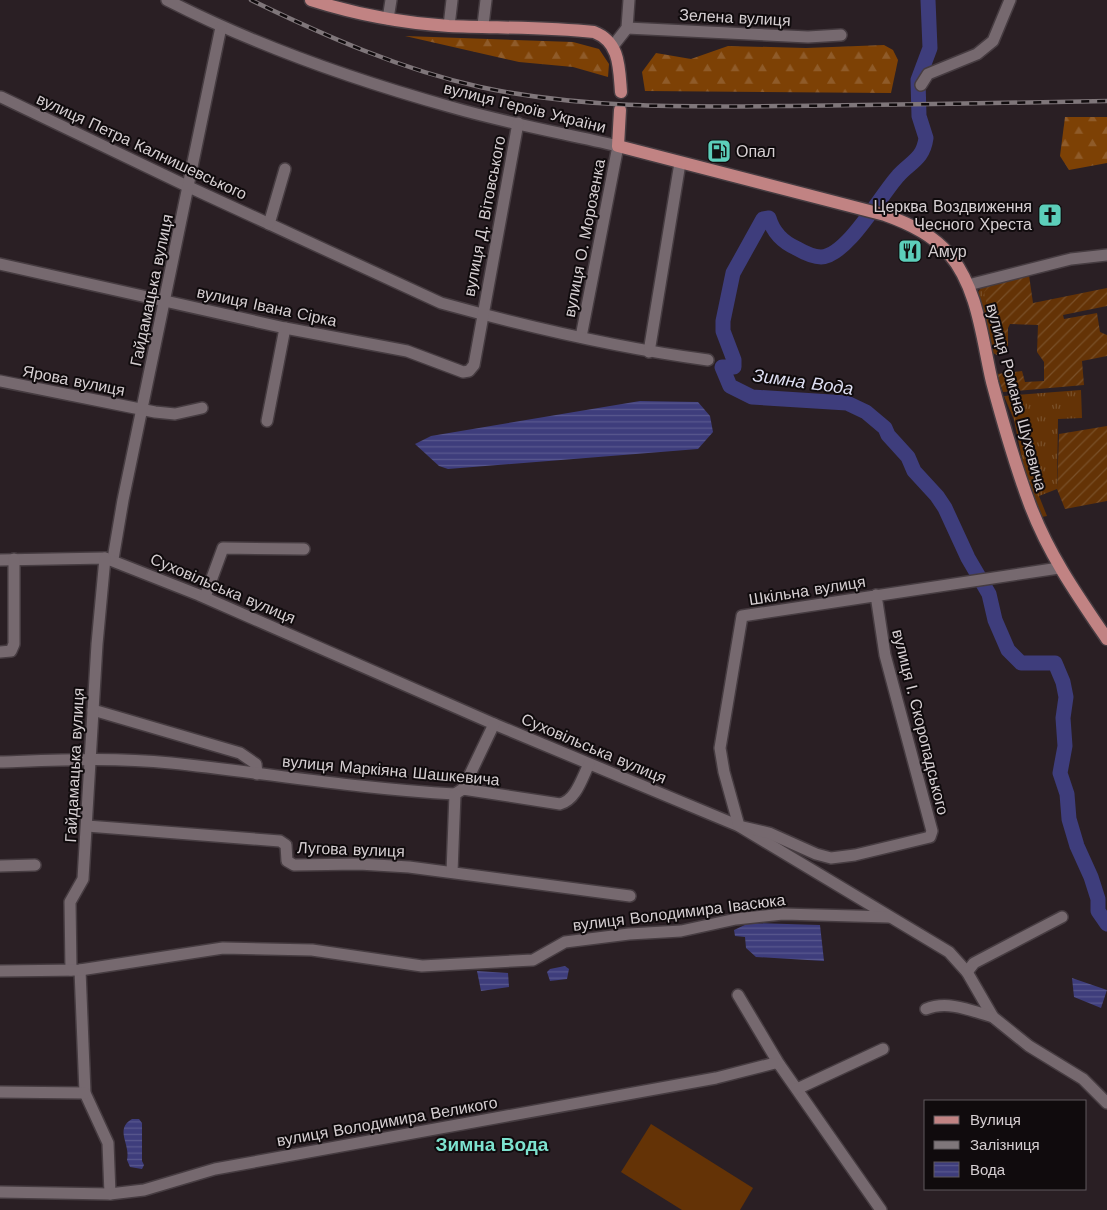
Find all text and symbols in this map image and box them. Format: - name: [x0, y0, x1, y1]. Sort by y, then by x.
- street label: Зелена вулиця: [679, 5, 791, 30]
- street label: вулиця Героїв України: [442, 78, 608, 137]
- street label: вулиця Петра Калнишевського: [34, 89, 250, 204]
- street label: вулиця Д. Вітовського: [460, 134, 509, 298]
- fuel station icon: Опал: [706, 138, 732, 164]
- place label: Опал: [736, 142, 775, 161]
- street label: вулиця О. Морозенка: [560, 157, 609, 319]
- place label: Церква Воздвиження Чесного Хреста: [874, 197, 1032, 234]
- church icon: Церква Воздвиження Чесного Хреста: [1037, 202, 1063, 228]
- street label: Гайдамацька вулиця: [126, 212, 177, 368]
- restaurant icon: Амур: [897, 238, 923, 264]
- place label: Амур: [928, 242, 967, 261]
- street label: вулиця Івана Сірка: [195, 282, 339, 331]
- street label: вулиця Романа Шухевича: [982, 301, 1051, 493]
- street label: Ярова вулиця: [21, 361, 127, 400]
- water label: Зимна Вода: [751, 364, 855, 399]
- street label: Суховільська вулиця: [147, 549, 298, 628]
- street label: Шкільна вулиця: [747, 572, 867, 609]
- street label: вулиця І. Скоропадського: [888, 627, 953, 817]
- street label: Гайдамацька вулиця: [61, 687, 88, 843]
- street label: Суховільська вулиця: [518, 709, 669, 788]
- street label: вулиця Маркіяна Шашкевича: [281, 752, 501, 789]
- street label: Лугова вулиця: [297, 838, 405, 861]
- street label: вулиця Володимира Івасюка: [572, 890, 787, 935]
- street label: вулиця Володимира Великого: [275, 1093, 499, 1150]
- legend: [924, 1100, 1087, 1190]
- text: Вулиця: [970, 1111, 1021, 1129]
- district label: Зимна Вода: [436, 1133, 549, 1156]
- text: Залізниця: [970, 1136, 1040, 1154]
- text: Вода: [970, 1161, 1006, 1179]

